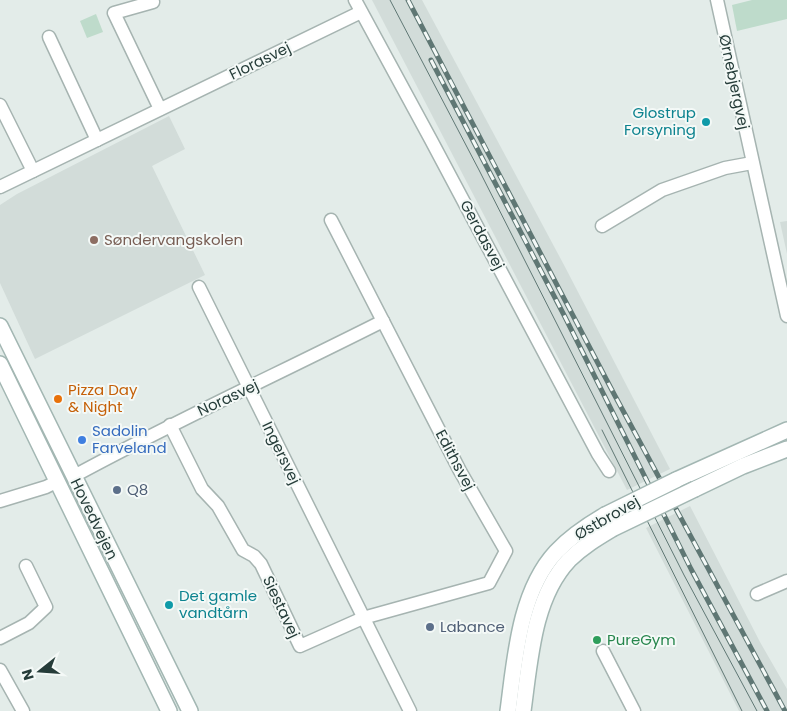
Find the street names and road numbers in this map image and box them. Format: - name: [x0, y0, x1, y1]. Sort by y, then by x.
- street label: Ørnebjergvej: [714, 32, 755, 131]
- street label: Florasvej: [226, 37, 294, 84]
- street label: Gerdasvej: [455, 196, 510, 273]
- street label: Norasvej: [194, 374, 262, 421]
- street label: Ingersvej: [257, 418, 306, 488]
- street label: Edithsvej: [431, 426, 480, 494]
- street label: Hovedvejen: [66, 475, 123, 563]
- street label: Østbrovej: [570, 491, 643, 545]
- street label: Siestavej: [258, 572, 305, 641]

